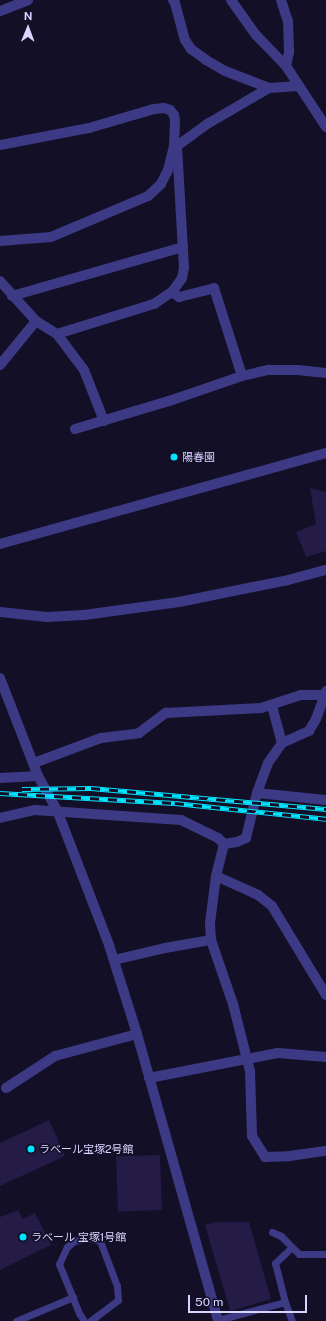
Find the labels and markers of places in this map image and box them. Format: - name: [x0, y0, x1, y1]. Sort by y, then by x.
- place label: 陽春園: [182, 450, 215, 464]
- marker: 陽春園: [169, 452, 179, 462]
- place label: ラベール宝塚2号館: [39, 1142, 134, 1156]
- marker: ラベール宝塚2号館: [26, 1144, 36, 1154]
- place label: ラベール 宝塚1号館: [31, 1230, 126, 1244]
- marker: ラベール 宝塚1号館: [18, 1232, 28, 1242]

